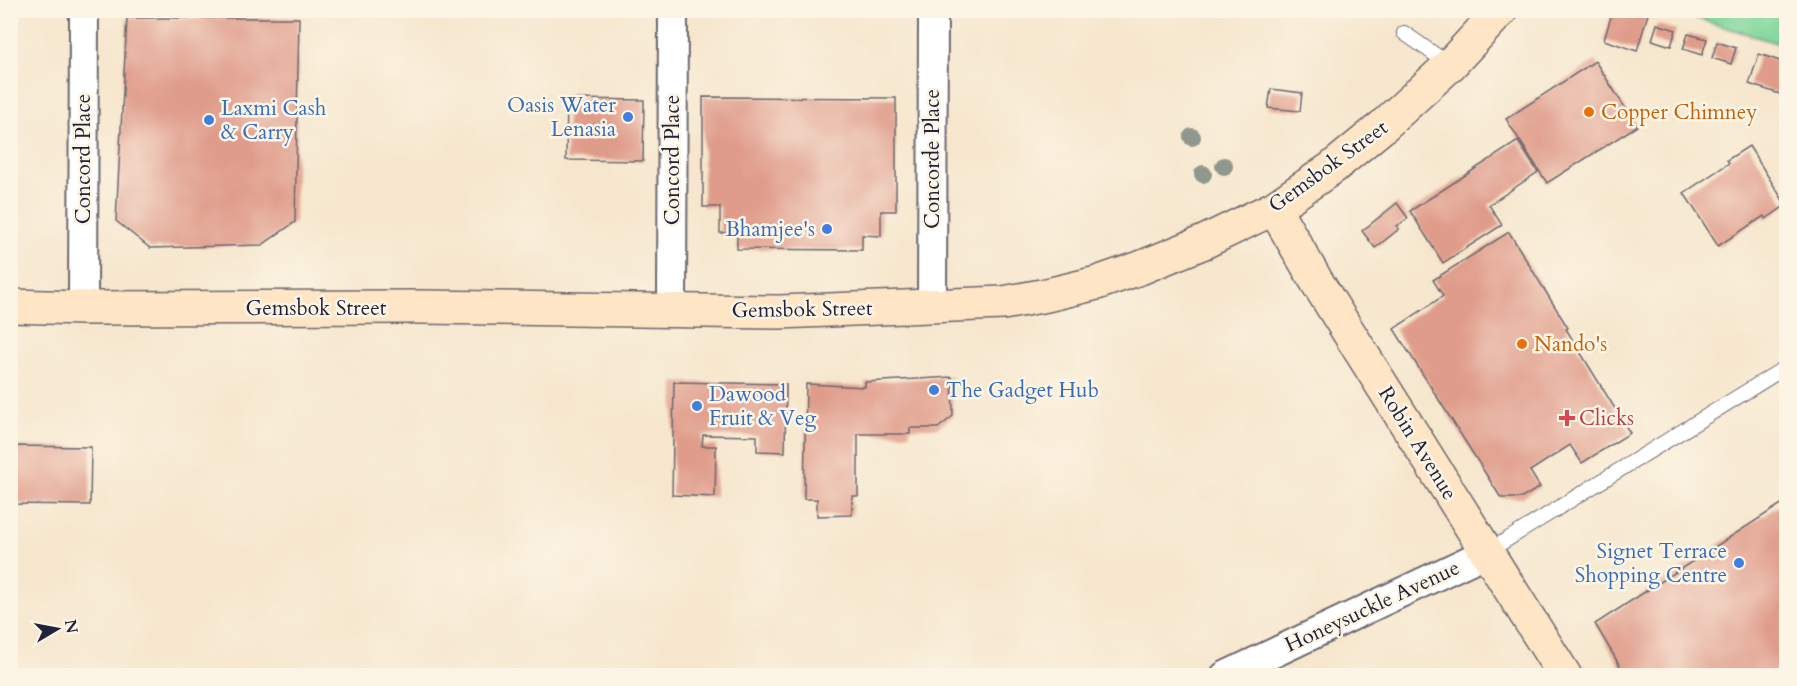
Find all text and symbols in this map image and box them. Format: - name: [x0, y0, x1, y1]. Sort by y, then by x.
- street label: Concorde Place: [918, 89, 947, 229]
- place label: Oasis Water Lenasia: [507, 91, 616, 144]
- street label: Concord Place: [69, 94, 98, 224]
- place label: Laxmi Cash & Carry: [221, 94, 327, 147]
- street label: Concord Place: [658, 95, 687, 225]
- place label: Copper Chimney: [1601, 98, 1757, 127]
- marker: Copper Chimney: [1582, 105, 1596, 119]
- marker: Oasis Water Lenasia: [621, 110, 635, 124]
- marker: Laxmi Cash & Carry: [202, 113, 216, 127]
- street label: Gemsbok Street: [1263, 113, 1394, 220]
- place label: Bhamjee's: [726, 215, 815, 244]
- marker: Bhamjee's: [820, 222, 834, 236]
- street label: Gemsbok Street: [246, 294, 387, 323]
- street label: Gemsbok Street: [731, 294, 873, 325]
- place label: Nando's: [1534, 330, 1607, 359]
- marker: Nando's: [1515, 337, 1529, 351]
- place label: The Gadget Hub: [946, 376, 1099, 405]
- place label: Dawood Fruit & Veg: [709, 380, 817, 433]
- street label: Robin Avenue: [1371, 381, 1464, 506]
- marker: The Gadget Hub: [927, 383, 941, 397]
- marker: Dawood Fruit & Veg: [690, 399, 704, 413]
- place label: Clicks: [1579, 404, 1634, 433]
- marker: Clicks: [1560, 411, 1574, 425]
- place label: Signet Terrace Shopping Centre: [1575, 537, 1727, 590]
- street label: Honeysuckle Avenue: [1280, 553, 1464, 660]
- marker: Signet Terrace Shopping Centre: [1732, 556, 1746, 570]
- north arrow: [27, 599, 87, 659]
- text: N: [59, 618, 83, 635]

